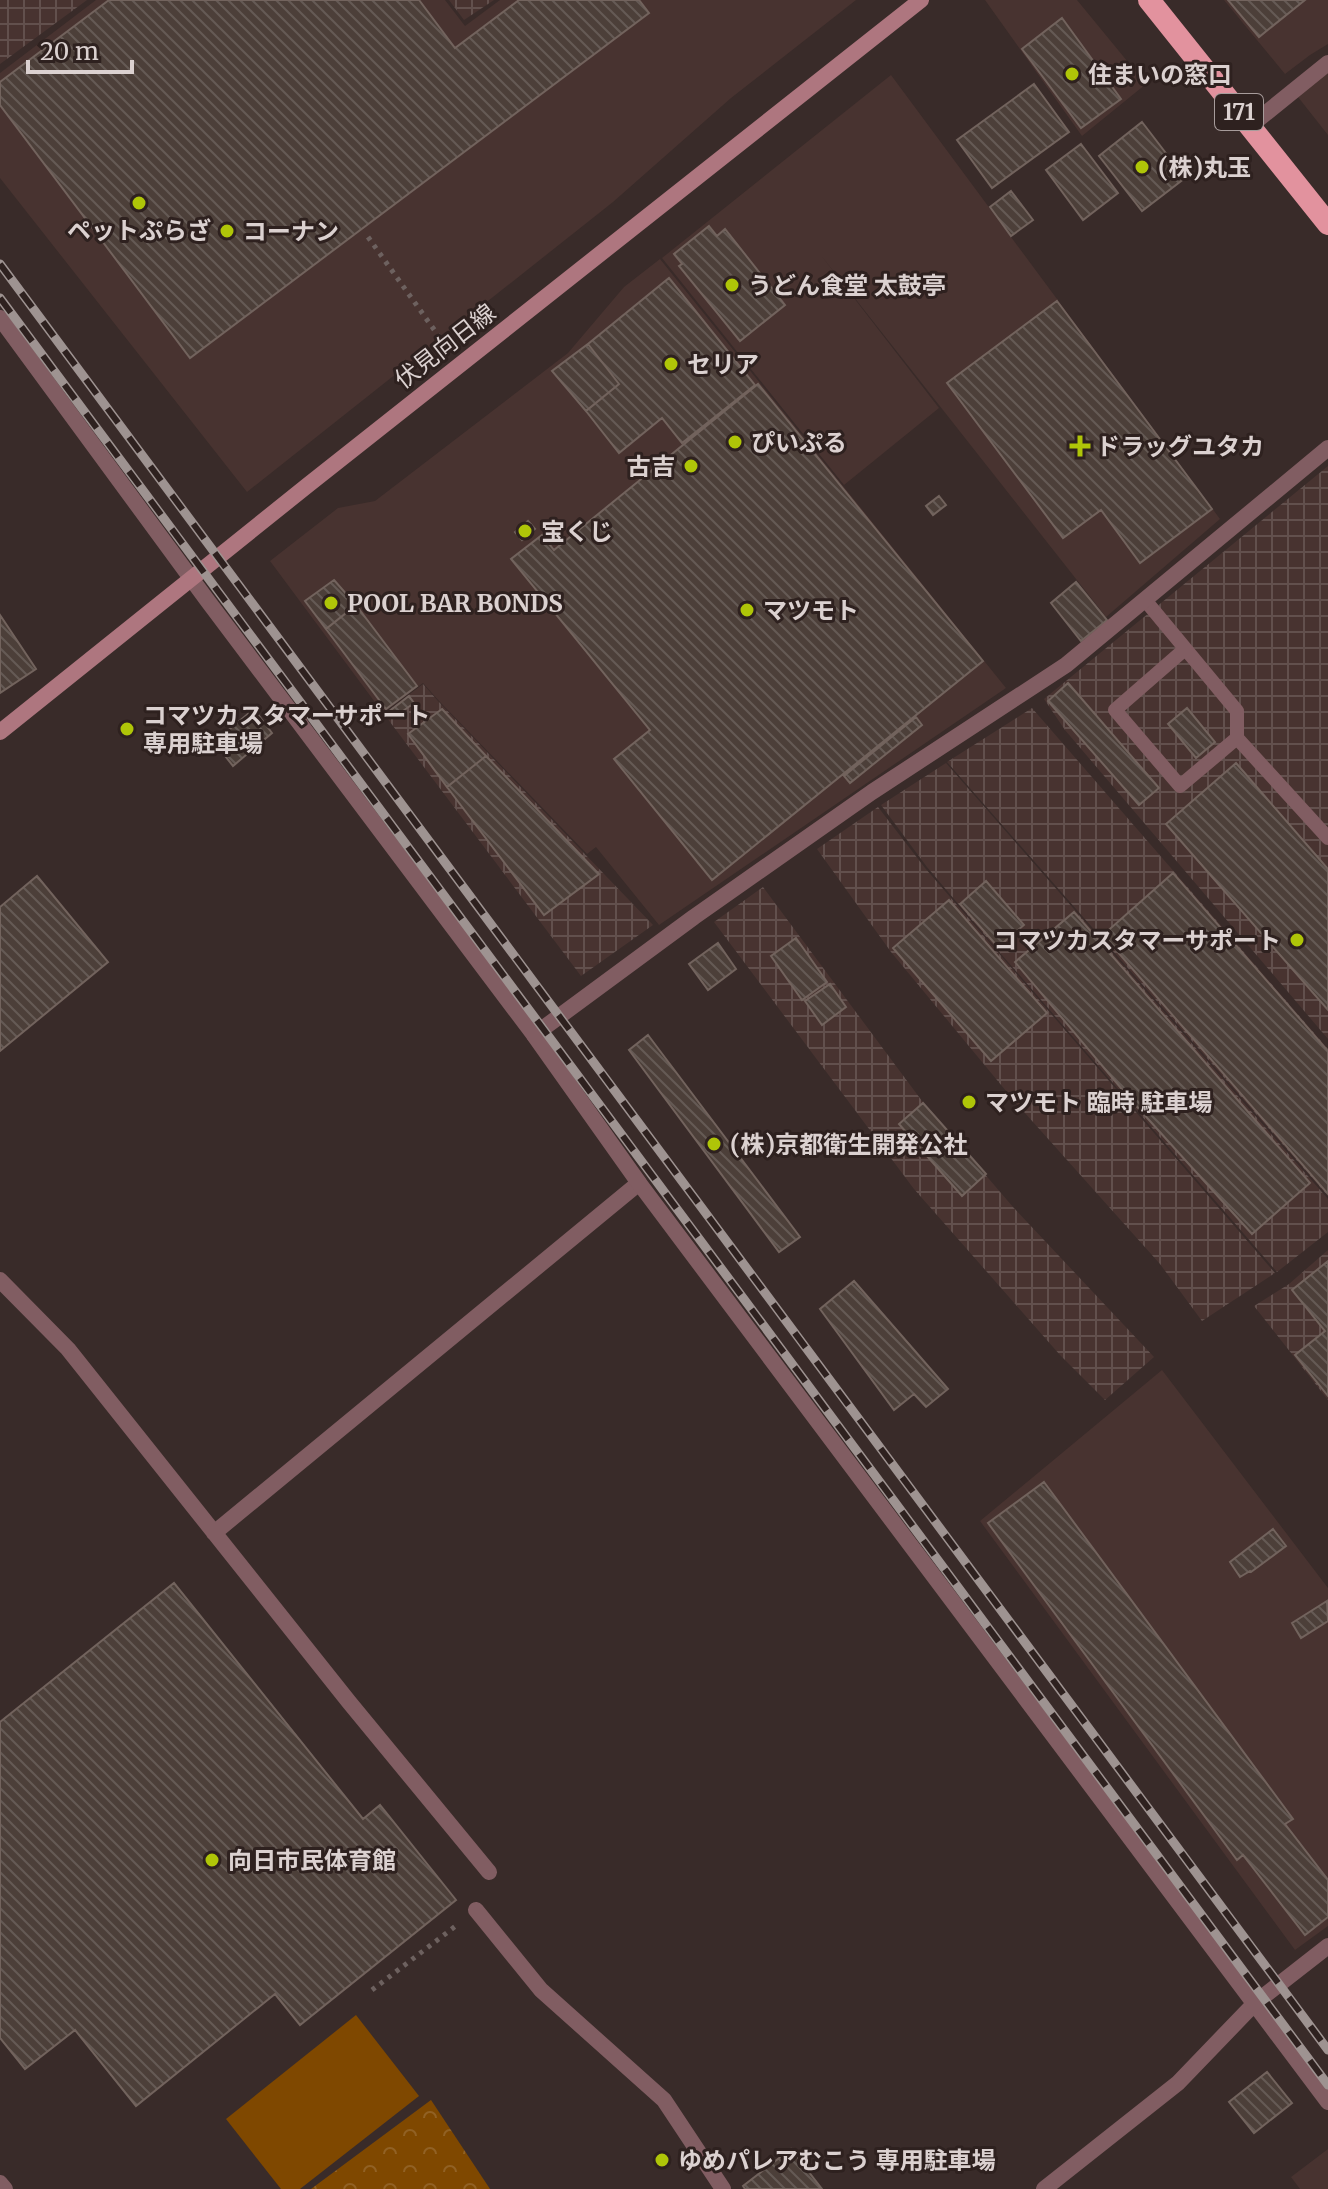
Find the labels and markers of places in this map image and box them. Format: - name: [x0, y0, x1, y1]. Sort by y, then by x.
- place label: 住まいの窓口: [1088, 59, 1232, 90]
- marker: 住まいの窓口: [1063, 65, 1081, 83]
- place label: (株)丸玉: [1158, 152, 1251, 183]
- marker: (株)丸玉: [1133, 158, 1151, 176]
- marker: ペットぷらざ: [130, 194, 148, 212]
- place label: ペットぷらざ: [67, 215, 211, 246]
- place label: コーナン: [243, 216, 339, 247]
- marker: コーナン: [218, 222, 236, 240]
- place label: うどん食堂 太鼓亭: [748, 270, 946, 301]
- marker: うどん食堂 太鼓亭: [723, 276, 741, 294]
- place label: セリア: [687, 349, 759, 380]
- marker: セリア: [662, 355, 680, 373]
- place label: ぴいぷる: [751, 427, 847, 458]
- place label: ドラッグユタカ: [1096, 431, 1264, 462]
- marker: ぴいぷる: [726, 433, 744, 451]
- marker: ドラッグユタカ: [1071, 437, 1089, 455]
- place label: 古吉: [627, 451, 675, 482]
- marker: 古吉: [682, 457, 700, 475]
- place label: 宝くじ: [541, 516, 613, 547]
- marker: 宝くじ: [516, 522, 534, 540]
- place label: POOL BAR BONDS: [347, 588, 563, 619]
- marker: POOL BAR BONDS: [322, 594, 340, 612]
- place label: マツモト: [763, 595, 859, 626]
- marker: マツモト: [738, 601, 756, 619]
- place label: コマツカスタマーサポート 専用駐車場: [143, 700, 431, 759]
- marker: コマツカスタマーサポート 専用駐車場: [118, 720, 136, 738]
- place label: コマツカスタマーサポート: [993, 925, 1281, 956]
- marker: コマツカスタマーサポート: [1288, 931, 1306, 949]
- place label: マツモト 臨時 駐車場: [985, 1087, 1212, 1118]
- marker: マツモト 臨時 駐車場: [960, 1093, 978, 1111]
- place label: (株)京都衛生開発公社: [730, 1129, 967, 1160]
- marker: (株)京都衛生開発公社: [705, 1135, 723, 1153]
- place label: 向日市民体育館: [228, 1845, 396, 1876]
- marker: 向日市民体育館: [203, 1851, 221, 1869]
- place label: ゆめパレアむこう 専用駐車場: [678, 2145, 996, 2176]
- marker: ゆめパレアむこう 専用駐車場: [653, 2151, 671, 2169]

